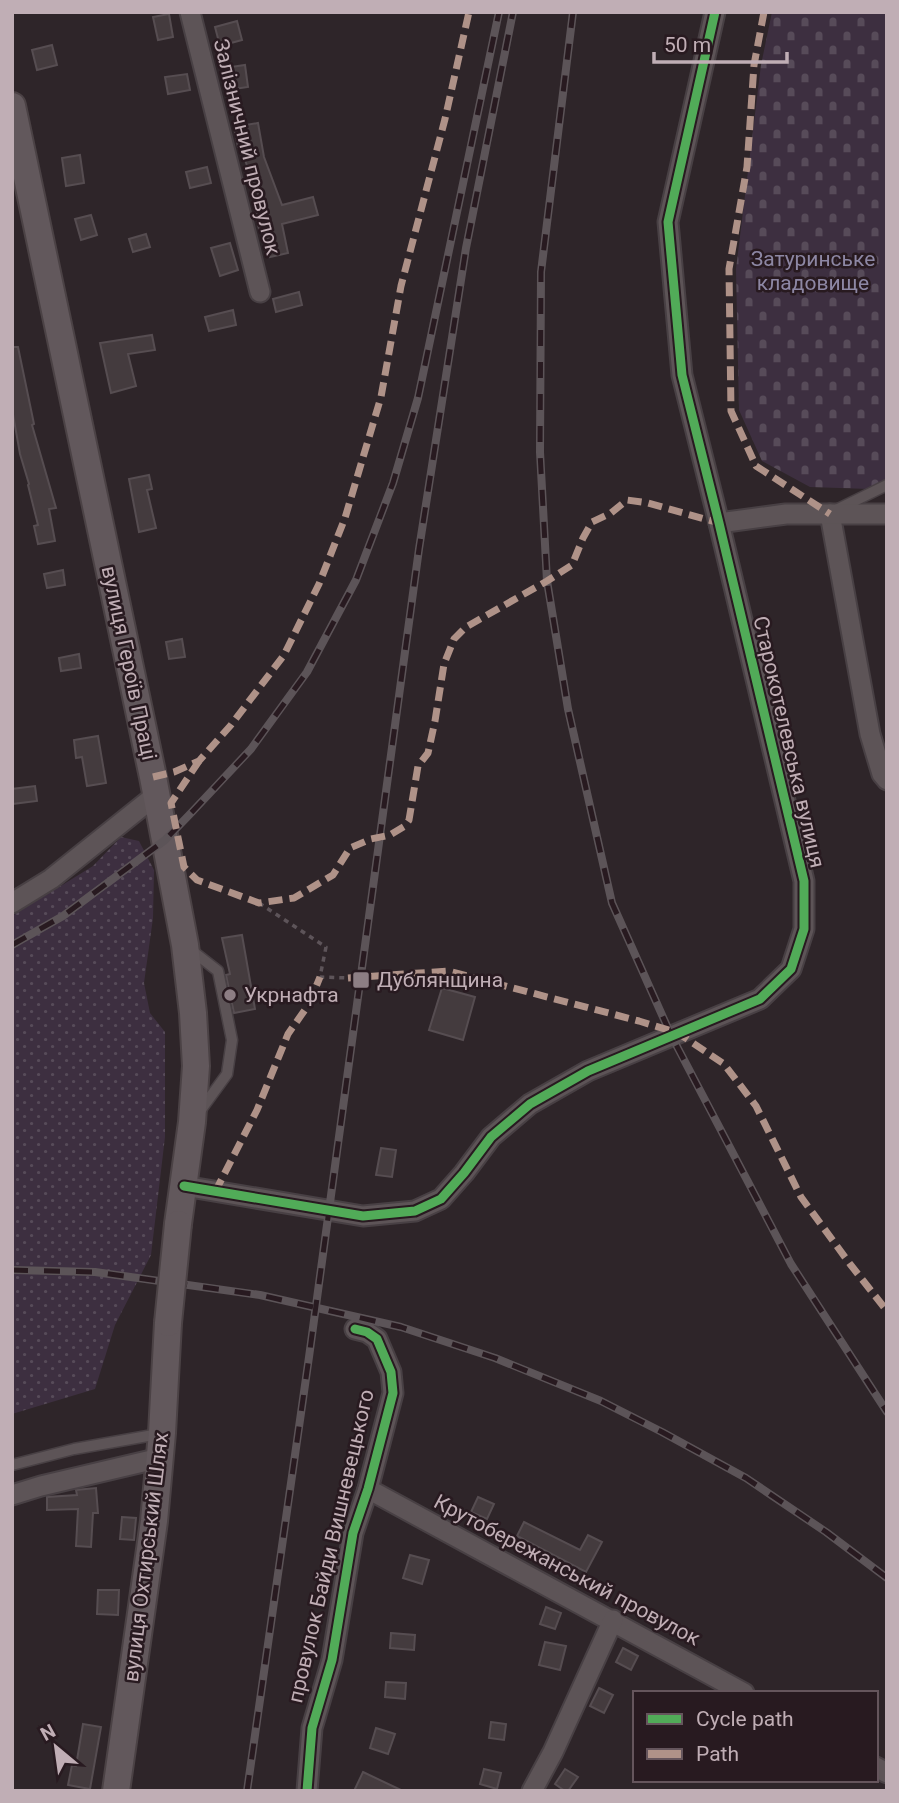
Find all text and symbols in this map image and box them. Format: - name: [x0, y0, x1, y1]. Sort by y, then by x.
- scale bar: [654, 21, 787, 65]
- text: 50 m: [664, 33, 711, 57]
- street label: Залізничний провулок: [209, 36, 286, 258]
- park label: Затуринське кладовище: [751, 247, 875, 295]
- street label: вулиця Героїв Праці: [97, 564, 161, 762]
- street label: Старокотелевська вулиця: [748, 614, 830, 870]
- place label: Дублянщина: [377, 968, 503, 992]
- marker: Дублянщина: [351, 970, 371, 990]
- place label: Укрнафта: [244, 983, 339, 1007]
- marker: Укрнафта: [222, 987, 238, 1003]
- street label: провулок Байди Вишневецького: [283, 1387, 379, 1705]
- street label: вулиця Охтирський Шлях: [119, 1431, 173, 1683]
- street label: Крутобережанський провулок: [430, 1490, 705, 1651]
- legend: [633, 1691, 878, 1782]
- text: Cycle path: [696, 1707, 794, 1731]
- north arrow: [21, 1712, 91, 1782]
- text: N: [37, 1719, 59, 1746]
- text: Path: [696, 1742, 739, 1766]

